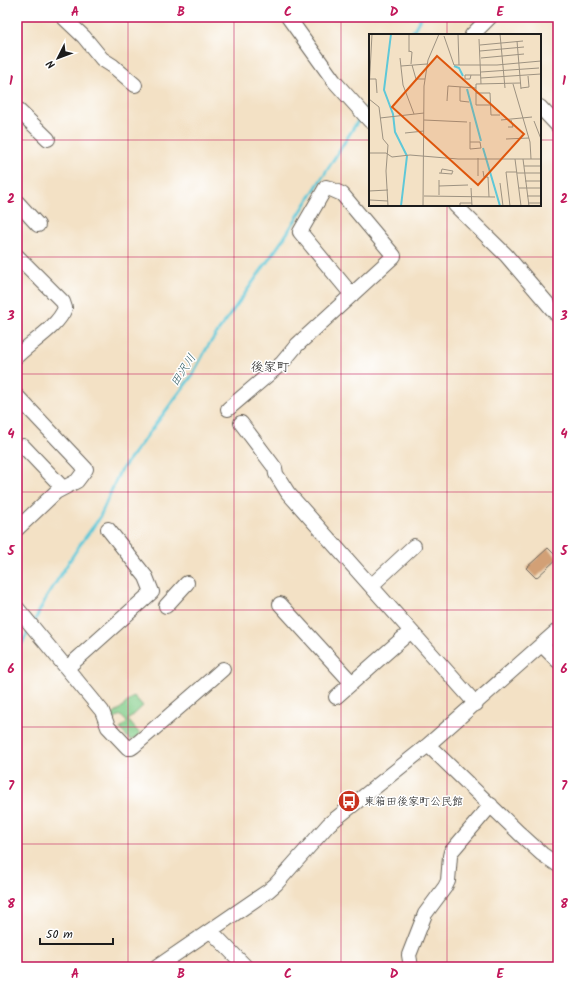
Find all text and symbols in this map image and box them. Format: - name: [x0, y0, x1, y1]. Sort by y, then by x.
- text: A: [71, 2, 79, 23]
- text: B: [177, 2, 185, 23]
- text: C: [284, 2, 292, 23]
- text: D: [390, 2, 399, 23]
- text: E: [496, 2, 504, 23]
- inset map: [369, 34, 541, 206]
- north arrow: [38, 38, 78, 78]
- text: N: [42, 55, 60, 73]
- text: 1: [9, 71, 13, 92]
- text: 1: [562, 71, 566, 92]
- text: 2: [7, 189, 15, 210]
- text: 2: [560, 189, 568, 210]
- text: 3: [6, 306, 15, 327]
- text: 3: [559, 306, 568, 327]
- water label: 田沢川: [166, 350, 201, 391]
- district label: 後家町: [250, 357, 290, 378]
- text: 4: [7, 424, 15, 445]
- text: 4: [560, 424, 568, 445]
- text: 5: [7, 541, 16, 562]
- text: 5: [560, 541, 569, 562]
- text: 6: [7, 659, 15, 680]
- text: 6: [560, 659, 568, 680]
- text: 7: [8, 776, 15, 797]
- text: 7: [561, 776, 568, 797]
- bus stop icon: 東箱田後家町公民館: [336, 788, 362, 814]
- place label: 東箱田後家町公民館: [364, 793, 463, 811]
- text: 8: [7, 894, 15, 915]
- text: 8: [560, 894, 568, 915]
- scale bar: [40, 920, 113, 946]
- text: 50 m: [46, 925, 73, 944]
- text: A: [71, 964, 79, 984]
- text: B: [177, 964, 185, 984]
- text: C: [284, 964, 292, 984]
- text: D: [390, 964, 399, 984]
- text: E: [496, 964, 504, 984]

